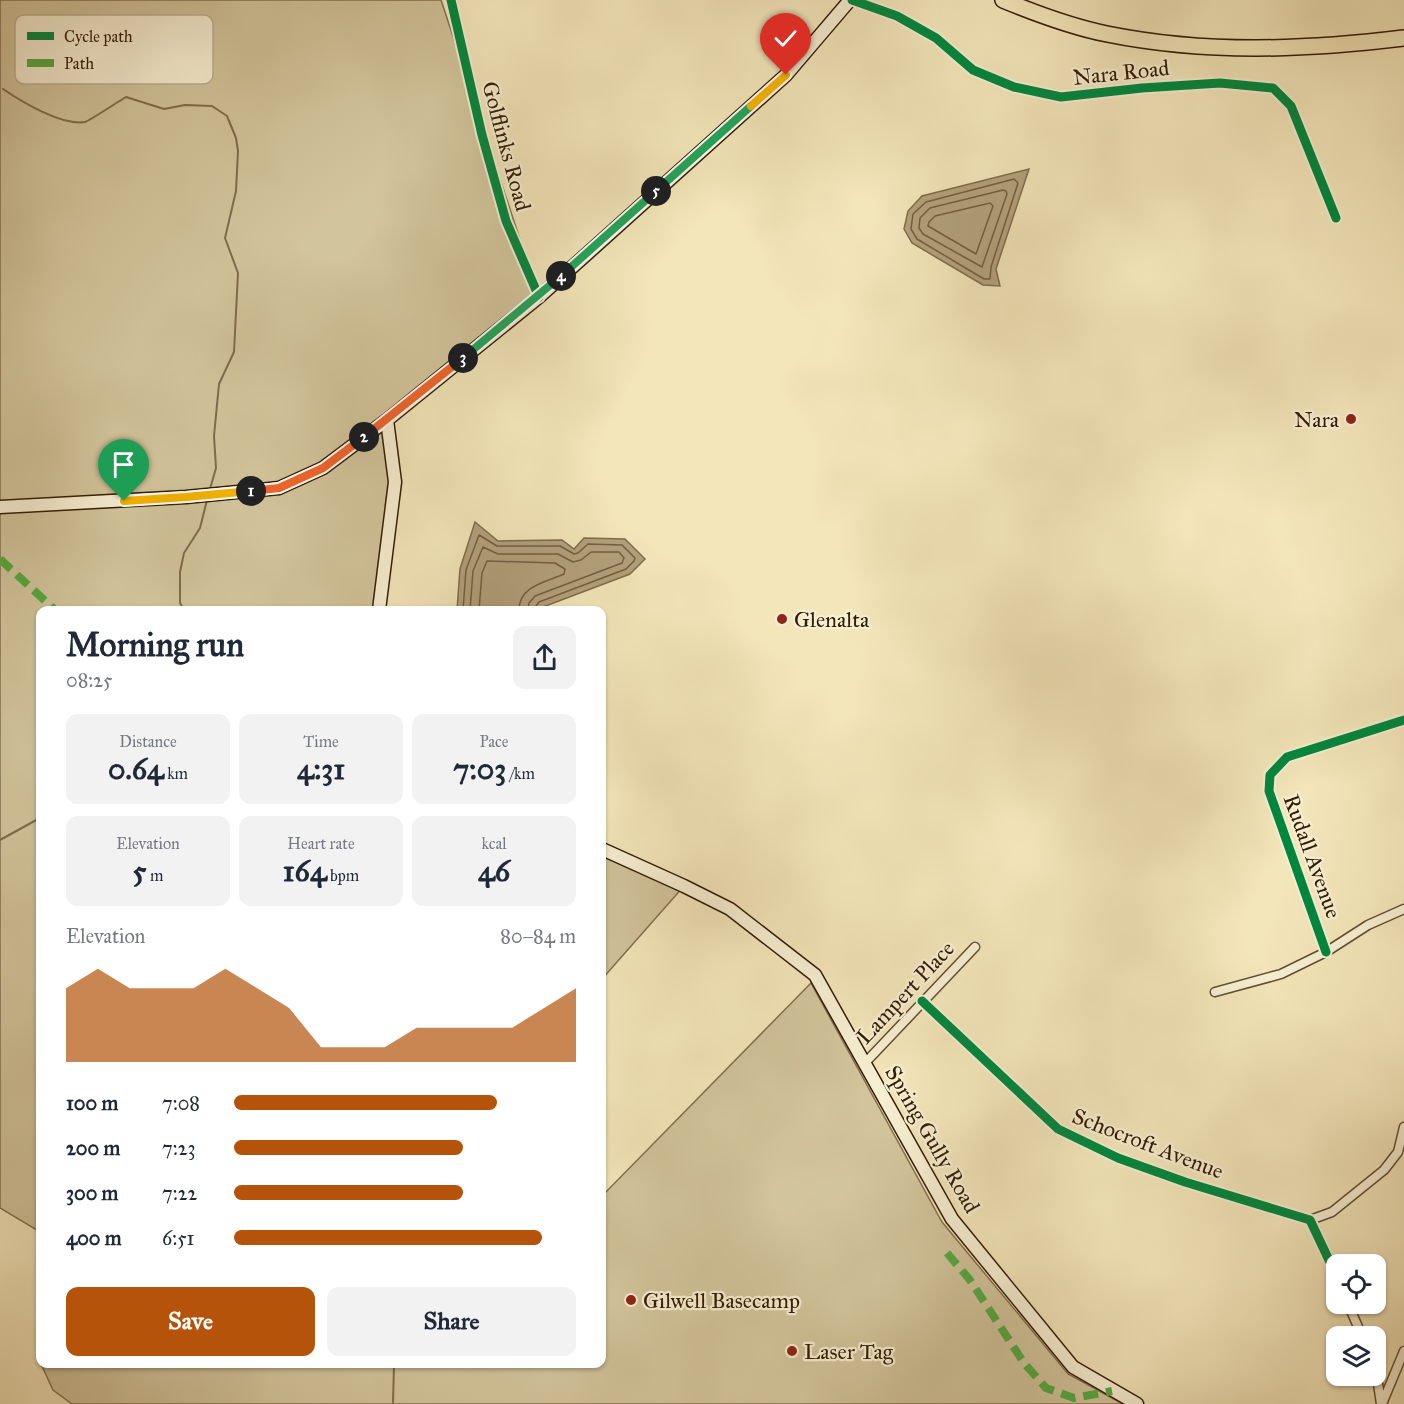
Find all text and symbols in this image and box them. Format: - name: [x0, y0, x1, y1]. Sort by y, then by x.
- pin: [760, 13, 811, 75]
- legend: [15, 15, 213, 84]
- icon: check: [769, 22, 802, 55]
- text: Cycle path: [64, 27, 133, 46]
- text: Path: [64, 54, 94, 73]
- street label: Nara Road: [1072, 54, 1171, 91]
- street label: Golflinks Road: [476, 78, 537, 214]
- pin: 5: [641, 176, 671, 206]
- text: 5: [652, 181, 660, 200]
- pin: 4: [546, 261, 576, 291]
- text: 4: [557, 266, 565, 285]
- pin: 3: [448, 343, 478, 373]
- text: 3: [460, 348, 466, 367]
- place label: Nara: [1294, 406, 1340, 433]
- marker: Nara: [1344, 412, 1358, 426]
- pin: 2: [349, 422, 379, 452]
- text: 2: [360, 427, 368, 446]
- pin: [98, 439, 149, 501]
- icon: arrive: [107, 448, 140, 481]
- pin: 1: [236, 476, 266, 506]
- text: 1: [248, 481, 254, 500]
- place label: Glenalta: [794, 606, 870, 633]
- marker: Glenalta: [775, 612, 789, 626]
- text: Morning run: [66, 625, 244, 665]
- button: share: [513, 626, 576, 689]
- text: 08:25: [66, 668, 112, 692]
- text: Distance: [119, 732, 177, 751]
- text: Time: [303, 732, 339, 751]
- text: Pace: [479, 732, 509, 751]
- text: 0.64: [108, 751, 164, 787]
- text: 4:31: [297, 751, 345, 787]
- text: 7:03: [453, 751, 506, 787]
- text: km: [164, 764, 188, 783]
- text: /km: [506, 764, 535, 783]
- street label: Rudall Avenue: [1278, 790, 1347, 922]
- text: Elevation: [116, 834, 180, 853]
- text: Heart rate: [287, 834, 355, 853]
- text: kcal: [481, 834, 507, 853]
- text: 5: [133, 853, 147, 889]
- text: 164: [283, 853, 327, 889]
- text: 46: [478, 853, 510, 889]
- text: m: [147, 866, 163, 885]
- text: bpm: [327, 866, 359, 885]
- text: Elevation: [66, 924, 145, 948]
- text: 80–84 m: [500, 924, 576, 948]
- street label: Lampert Place: [851, 935, 960, 1050]
- street label: Spring Gully Road: [879, 1061, 986, 1218]
- text: 100 m: [66, 1091, 118, 1115]
- text: 7:08: [162, 1091, 200, 1115]
- street label: Schocroft Avenue: [1068, 1102, 1227, 1185]
- text: 200 m: [66, 1136, 120, 1160]
- text: 7:23: [162, 1136, 196, 1160]
- text: 300 m: [66, 1181, 118, 1205]
- text: 7:22: [162, 1181, 197, 1205]
- text: 400 m: [66, 1226, 122, 1250]
- text: 6:51: [162, 1226, 195, 1250]
- map controls: [1326, 1254, 1386, 1386]
- button: locate: [1326, 1254, 1386, 1314]
- button: Save: [66, 1287, 315, 1356]
- button: Share: [327, 1287, 576, 1356]
- place label: Gilwell Basecamp: [643, 1287, 800, 1314]
- marker: Gilwell Basecamp: [624, 1293, 638, 1307]
- button: layers: [1326, 1326, 1386, 1386]
- place label: Laser Tag: [804, 1338, 894, 1365]
- marker: Laser Tag: [785, 1344, 799, 1358]

